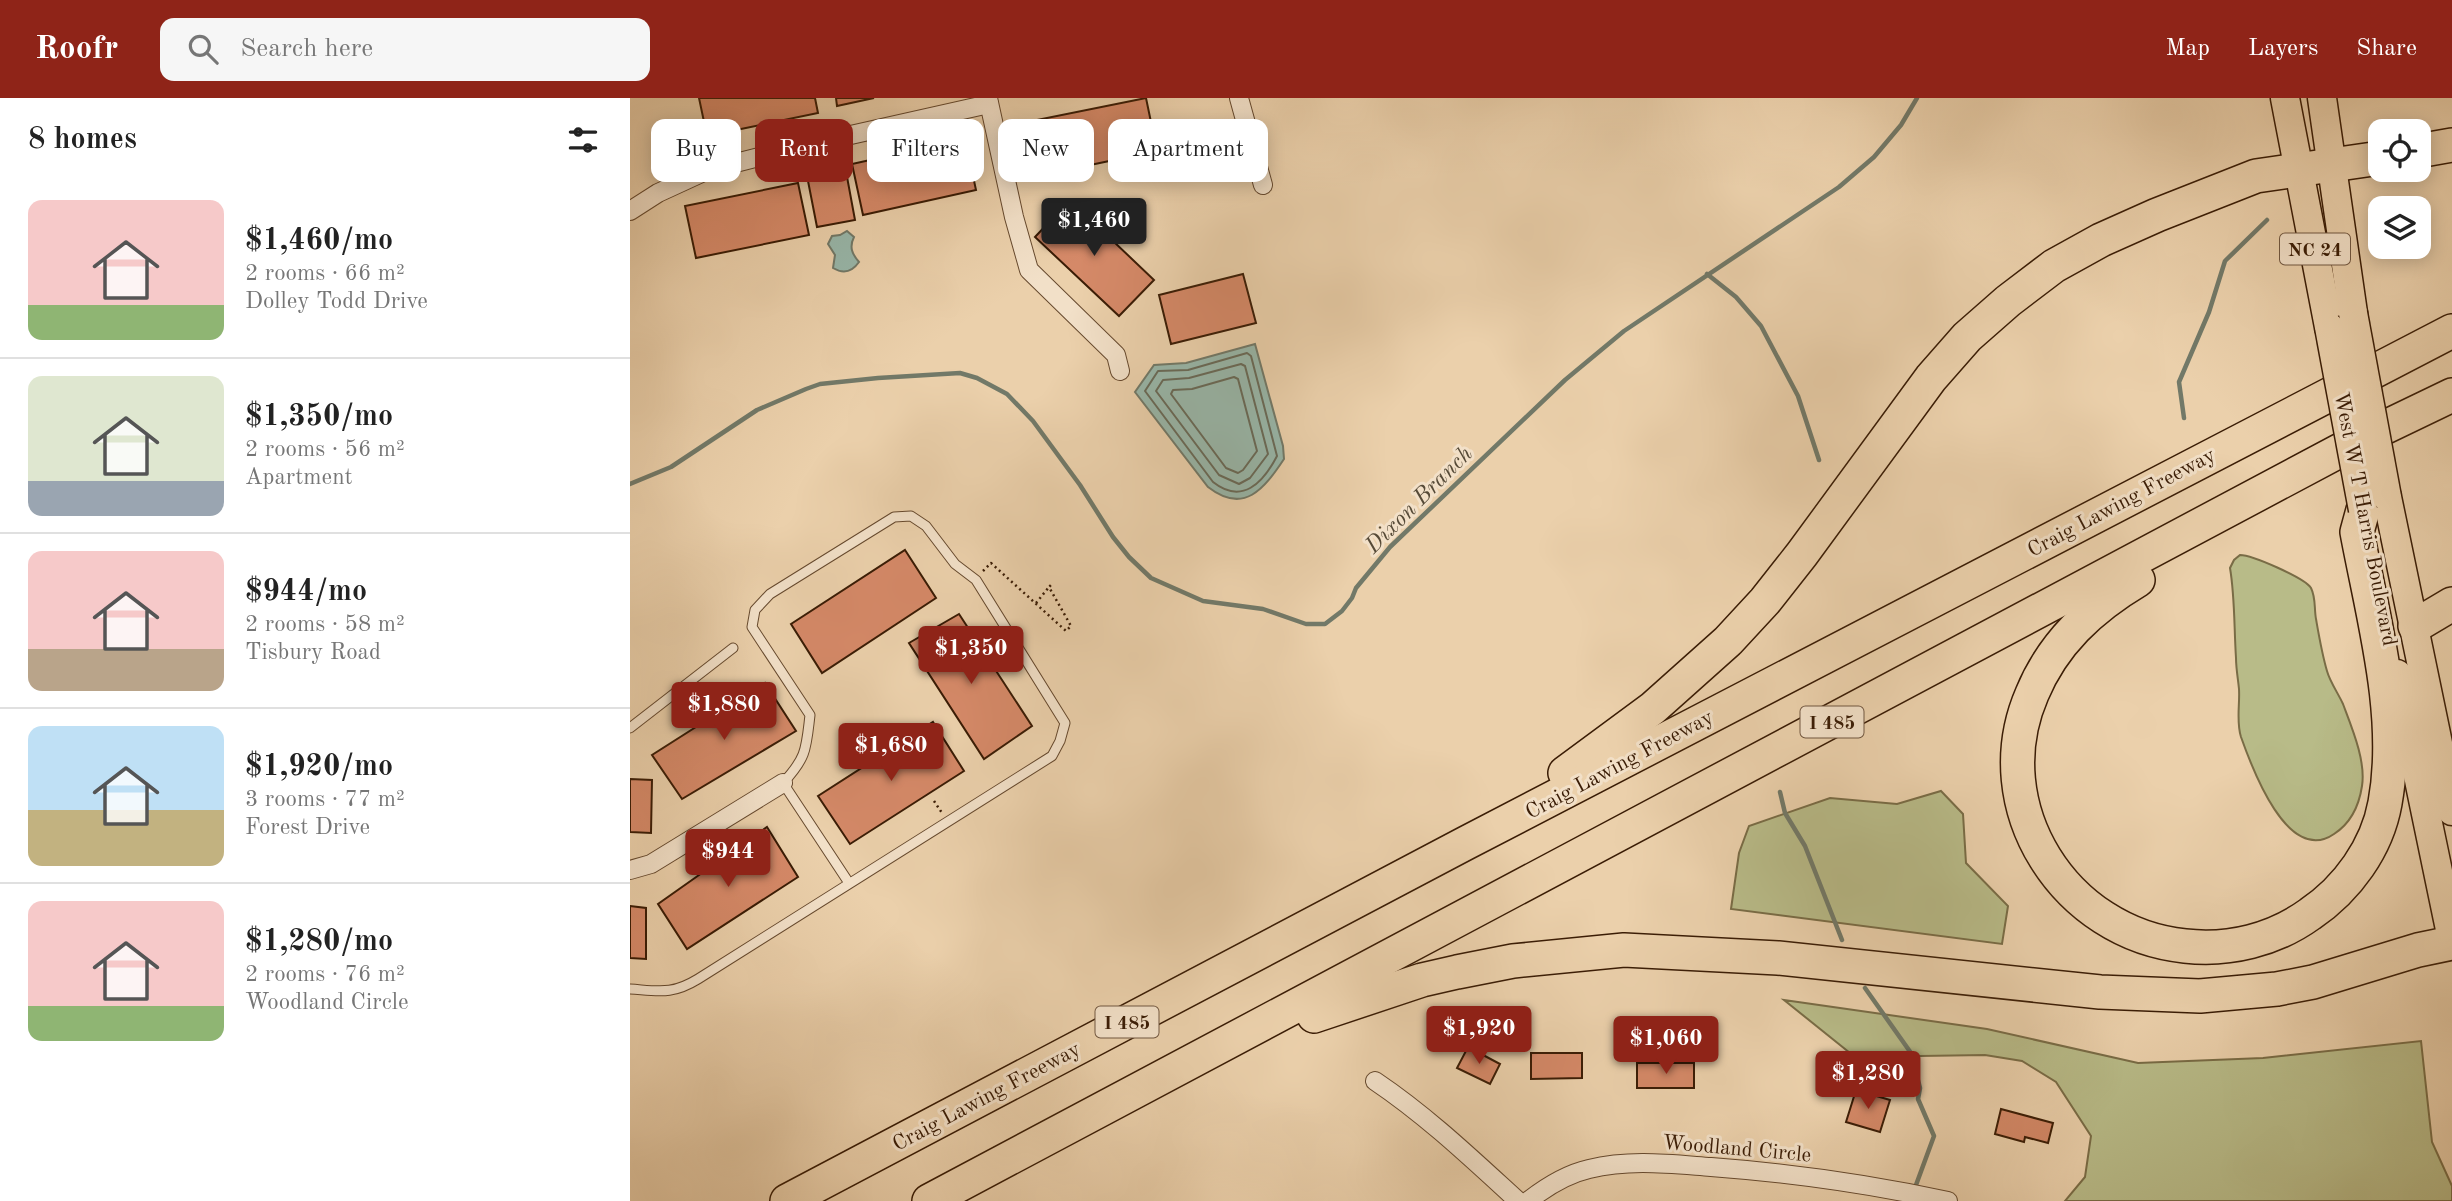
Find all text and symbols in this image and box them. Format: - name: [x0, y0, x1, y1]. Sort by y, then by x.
- search box: [160, 18, 650, 81]
- icon: search: [184, 30, 222, 68]
- text: Roofr: [35, 33, 118, 66]
- text: Search here: [240, 36, 373, 62]
- text: Map: [2166, 37, 2210, 61]
- text: Layers: [2248, 37, 2318, 61]
- text: Share: [2356, 37, 2417, 61]
- chip: Buy: [651, 119, 741, 182]
- chip: Rent: [755, 119, 853, 182]
- chip: Filters: [867, 119, 984, 182]
- chip: New: [998, 119, 1094, 182]
- chip: Apartment: [1108, 119, 1268, 182]
- map controls: [2368, 119, 2431, 259]
- button: locate: [2368, 119, 2431, 182]
- icon: filters: [564, 121, 602, 159]
- text: 8 homes: [28, 125, 137, 155]
- button: layers: [2368, 196, 2431, 259]
- pin: $1,460: [1037, 198, 1151, 258]
- text: $1,460: [1057, 209, 1131, 232]
- text: $1,460/mo: [245, 226, 393, 256]
- icon: home: [84, 228, 168, 312]
- road number: NC 24: [2280, 234, 2350, 265]
- text: 2 rooms · 66 m²: [245, 262, 405, 285]
- text: Dolley Todd Drive: [245, 290, 428, 313]
- street label: West W T Harris Boulevard: [2330, 391, 2399, 648]
- text: $1,350/mo: [245, 402, 393, 432]
- icon: home: [84, 404, 168, 488]
- text: 2 rooms · 56 m²: [245, 438, 405, 461]
- water label: Dixon Branch: [1360, 442, 1477, 559]
- street label: Craig Lawing Freeway: [2024, 445, 2219, 562]
- text: Apartment: [245, 466, 353, 489]
- text: $944/mo: [245, 577, 367, 607]
- icon: home: [84, 579, 168, 663]
- text: 2 rooms · 58 m²: [245, 613, 405, 636]
- pin: $1,350: [914, 626, 1028, 686]
- text: $1,350: [934, 637, 1008, 660]
- text: Tisbury Road: [245, 641, 381, 664]
- pin: $1,880: [667, 682, 781, 742]
- text: $1,880: [687, 693, 761, 716]
- road number: I 485: [1800, 706, 1864, 737]
- street label: Craig Lawing Freeway: [1522, 707, 1717, 824]
- pin: $1,680: [834, 724, 948, 783]
- text: $1,680: [854, 734, 928, 757]
- text: $1,920/mo: [245, 752, 393, 782]
- icon: home: [84, 754, 168, 838]
- text: 3 rooms · 77 m²: [245, 788, 405, 811]
- text: Forest Drive: [245, 816, 370, 839]
- pin: $944: [687, 830, 769, 889]
- text: $944: [701, 840, 755, 863]
- text: $1,280/mo: [245, 927, 393, 957]
- icon: home: [84, 929, 168, 1013]
- text: 2 rooms · 76 m²: [245, 963, 405, 986]
- text: Woodland Circle: [245, 991, 408, 1014]
- road number: I 485: [1096, 1006, 1158, 1038]
- pin: $1,920: [1422, 1006, 1536, 1066]
- pin: $1,060: [1609, 1016, 1723, 1076]
- text: $1,920: [1442, 1017, 1516, 1040]
- text: $1,060: [1629, 1027, 1703, 1050]
- street label: Craig Lawing Freeway: [889, 1039, 1084, 1156]
- pin: $1,280: [1811, 1052, 1925, 1111]
- text: $1,280: [1831, 1062, 1905, 1085]
- street label: Woodland Circle: [1662, 1133, 1812, 1166]

